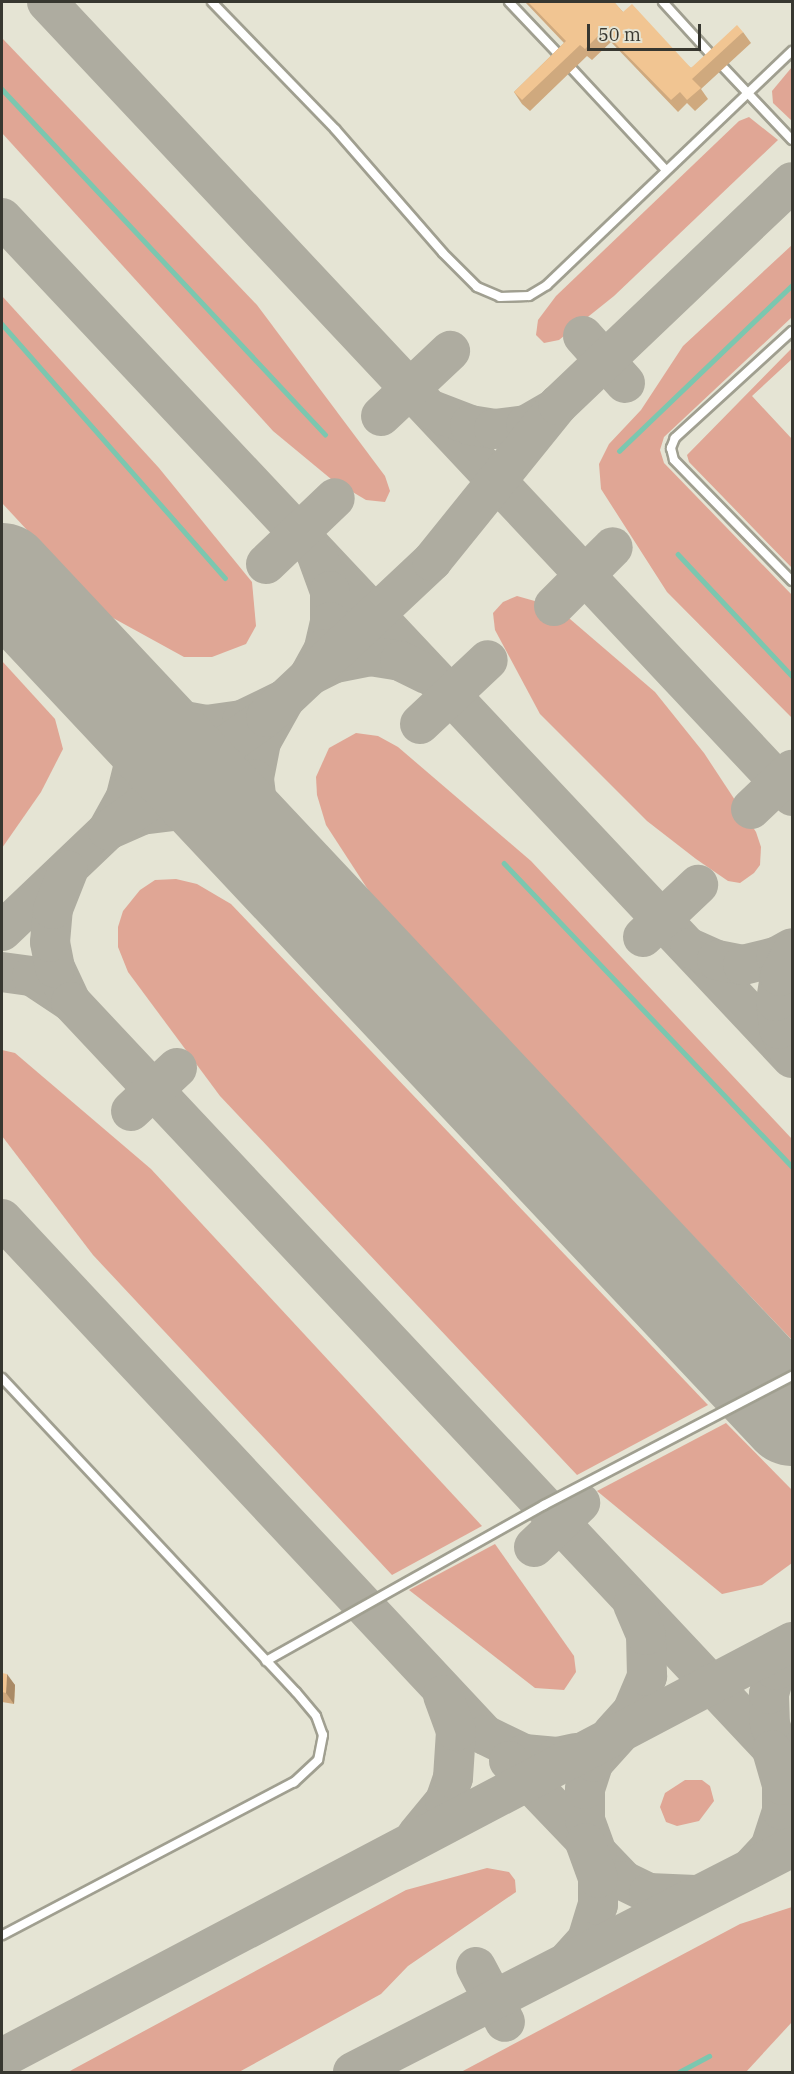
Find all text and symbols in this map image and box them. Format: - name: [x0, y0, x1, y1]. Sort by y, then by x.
- scale bar: [590, 12, 704, 50]
- text: 50 m: [598, 23, 641, 46]

